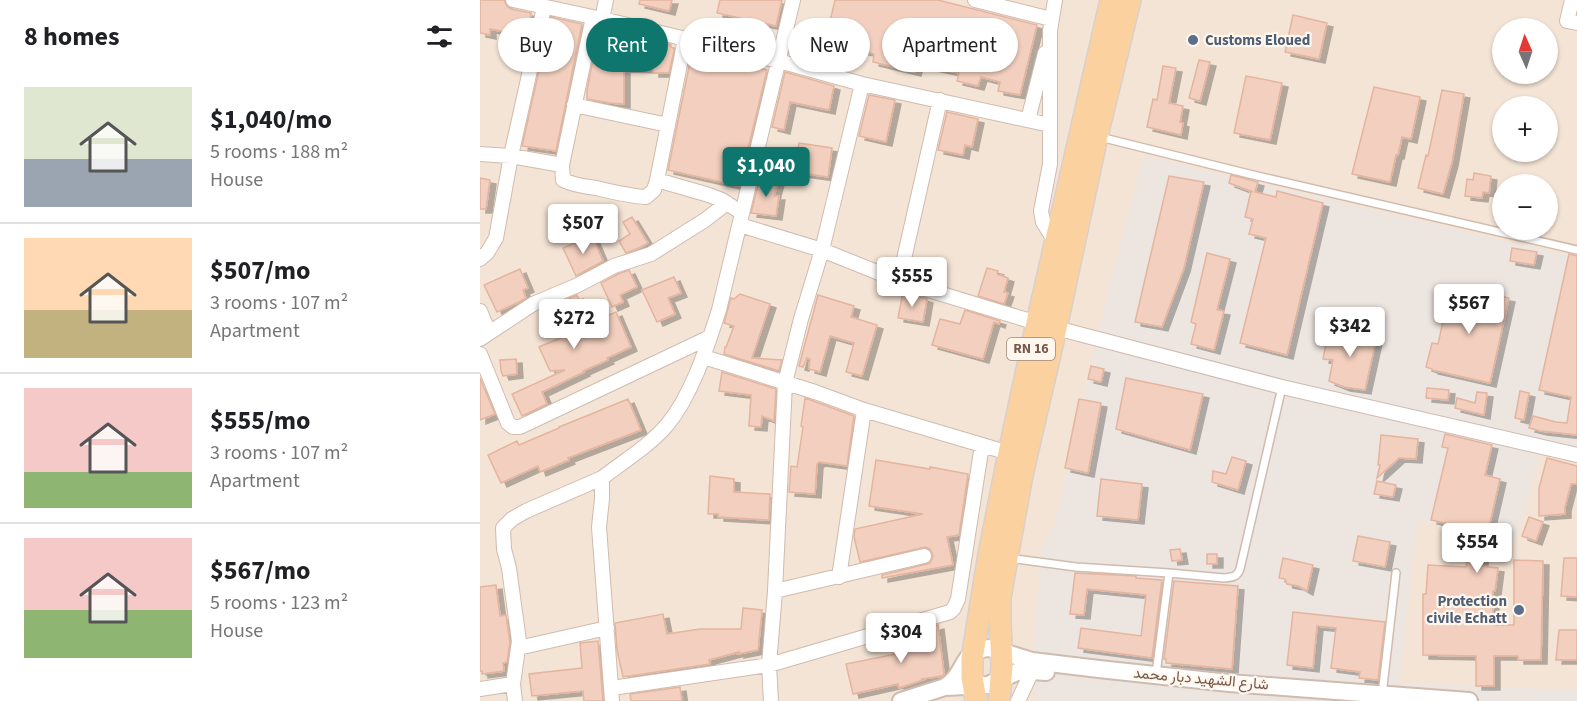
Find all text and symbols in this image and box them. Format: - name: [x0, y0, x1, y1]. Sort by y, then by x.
- text: 8 homes: [24, 18, 119, 55]
- chip: Buy: [498, 18, 574, 72]
- chip: Rent: [586, 18, 668, 72]
- chip: Filters: [680, 18, 776, 72]
- chip: New: [788, 18, 870, 72]
- chip: Apartment: [882, 18, 1018, 72]
- north arrow: [1492, 18, 1558, 84]
- map controls: [1492, 18, 1558, 240]
- icon: filters: [423, 20, 456, 53]
- place label: Customs Eloued: [1205, 30, 1310, 51]
- marker: Customs Eloued: [1186, 33, 1200, 47]
- button: +: [1492, 96, 1558, 162]
- text: $1,040/mo: [210, 101, 332, 138]
- icon: home: [72, 111, 144, 183]
- text: 5 rooms · 188 m²: [210, 138, 348, 166]
- pin: $1,040: [717, 147, 815, 198]
- text: $1,040: [737, 152, 795, 180]
- text: House: [210, 166, 263, 194]
- button: −: [1492, 174, 1558, 240]
- pin: $507: [547, 204, 619, 255]
- text: $507: [562, 209, 604, 237]
- text: $507/mo: [210, 252, 310, 289]
- pin: $555: [876, 257, 948, 308]
- icon: home: [72, 262, 144, 334]
- text: $555: [891, 262, 933, 290]
- pin: $567: [1433, 284, 1505, 335]
- text: 3 rooms · 107 m²: [210, 289, 348, 317]
- text: $567: [1448, 289, 1490, 317]
- pin: $272: [538, 299, 610, 350]
- text: $272: [553, 304, 595, 332]
- pin: $342: [1314, 307, 1386, 358]
- text: $342: [1329, 312, 1371, 340]
- text: Apartment: [210, 317, 300, 345]
- road number: RN 16: [1007, 338, 1055, 360]
- text: $555/mo: [210, 402, 310, 439]
- icon: home: [72, 412, 144, 484]
- text: 3 rooms · 107 m²: [210, 439, 348, 467]
- text: Apartment: [210, 467, 300, 495]
- pin: $554: [1441, 523, 1513, 574]
- text: $554: [1456, 528, 1498, 556]
- text: $567/mo: [210, 552, 310, 589]
- icon: home: [72, 562, 144, 634]
- text: 5 rooms · 123 m²: [210, 589, 348, 617]
- place label: Protection civile Echatt: [1426, 591, 1507, 629]
- marker: Protection civile Echatt: [1512, 603, 1526, 617]
- pin: $304: [865, 613, 937, 664]
- text: House: [210, 617, 263, 645]
- text: $304: [880, 618, 922, 646]
- street label: شارع الشهيد دبار محمد: [1132, 663, 1270, 695]

